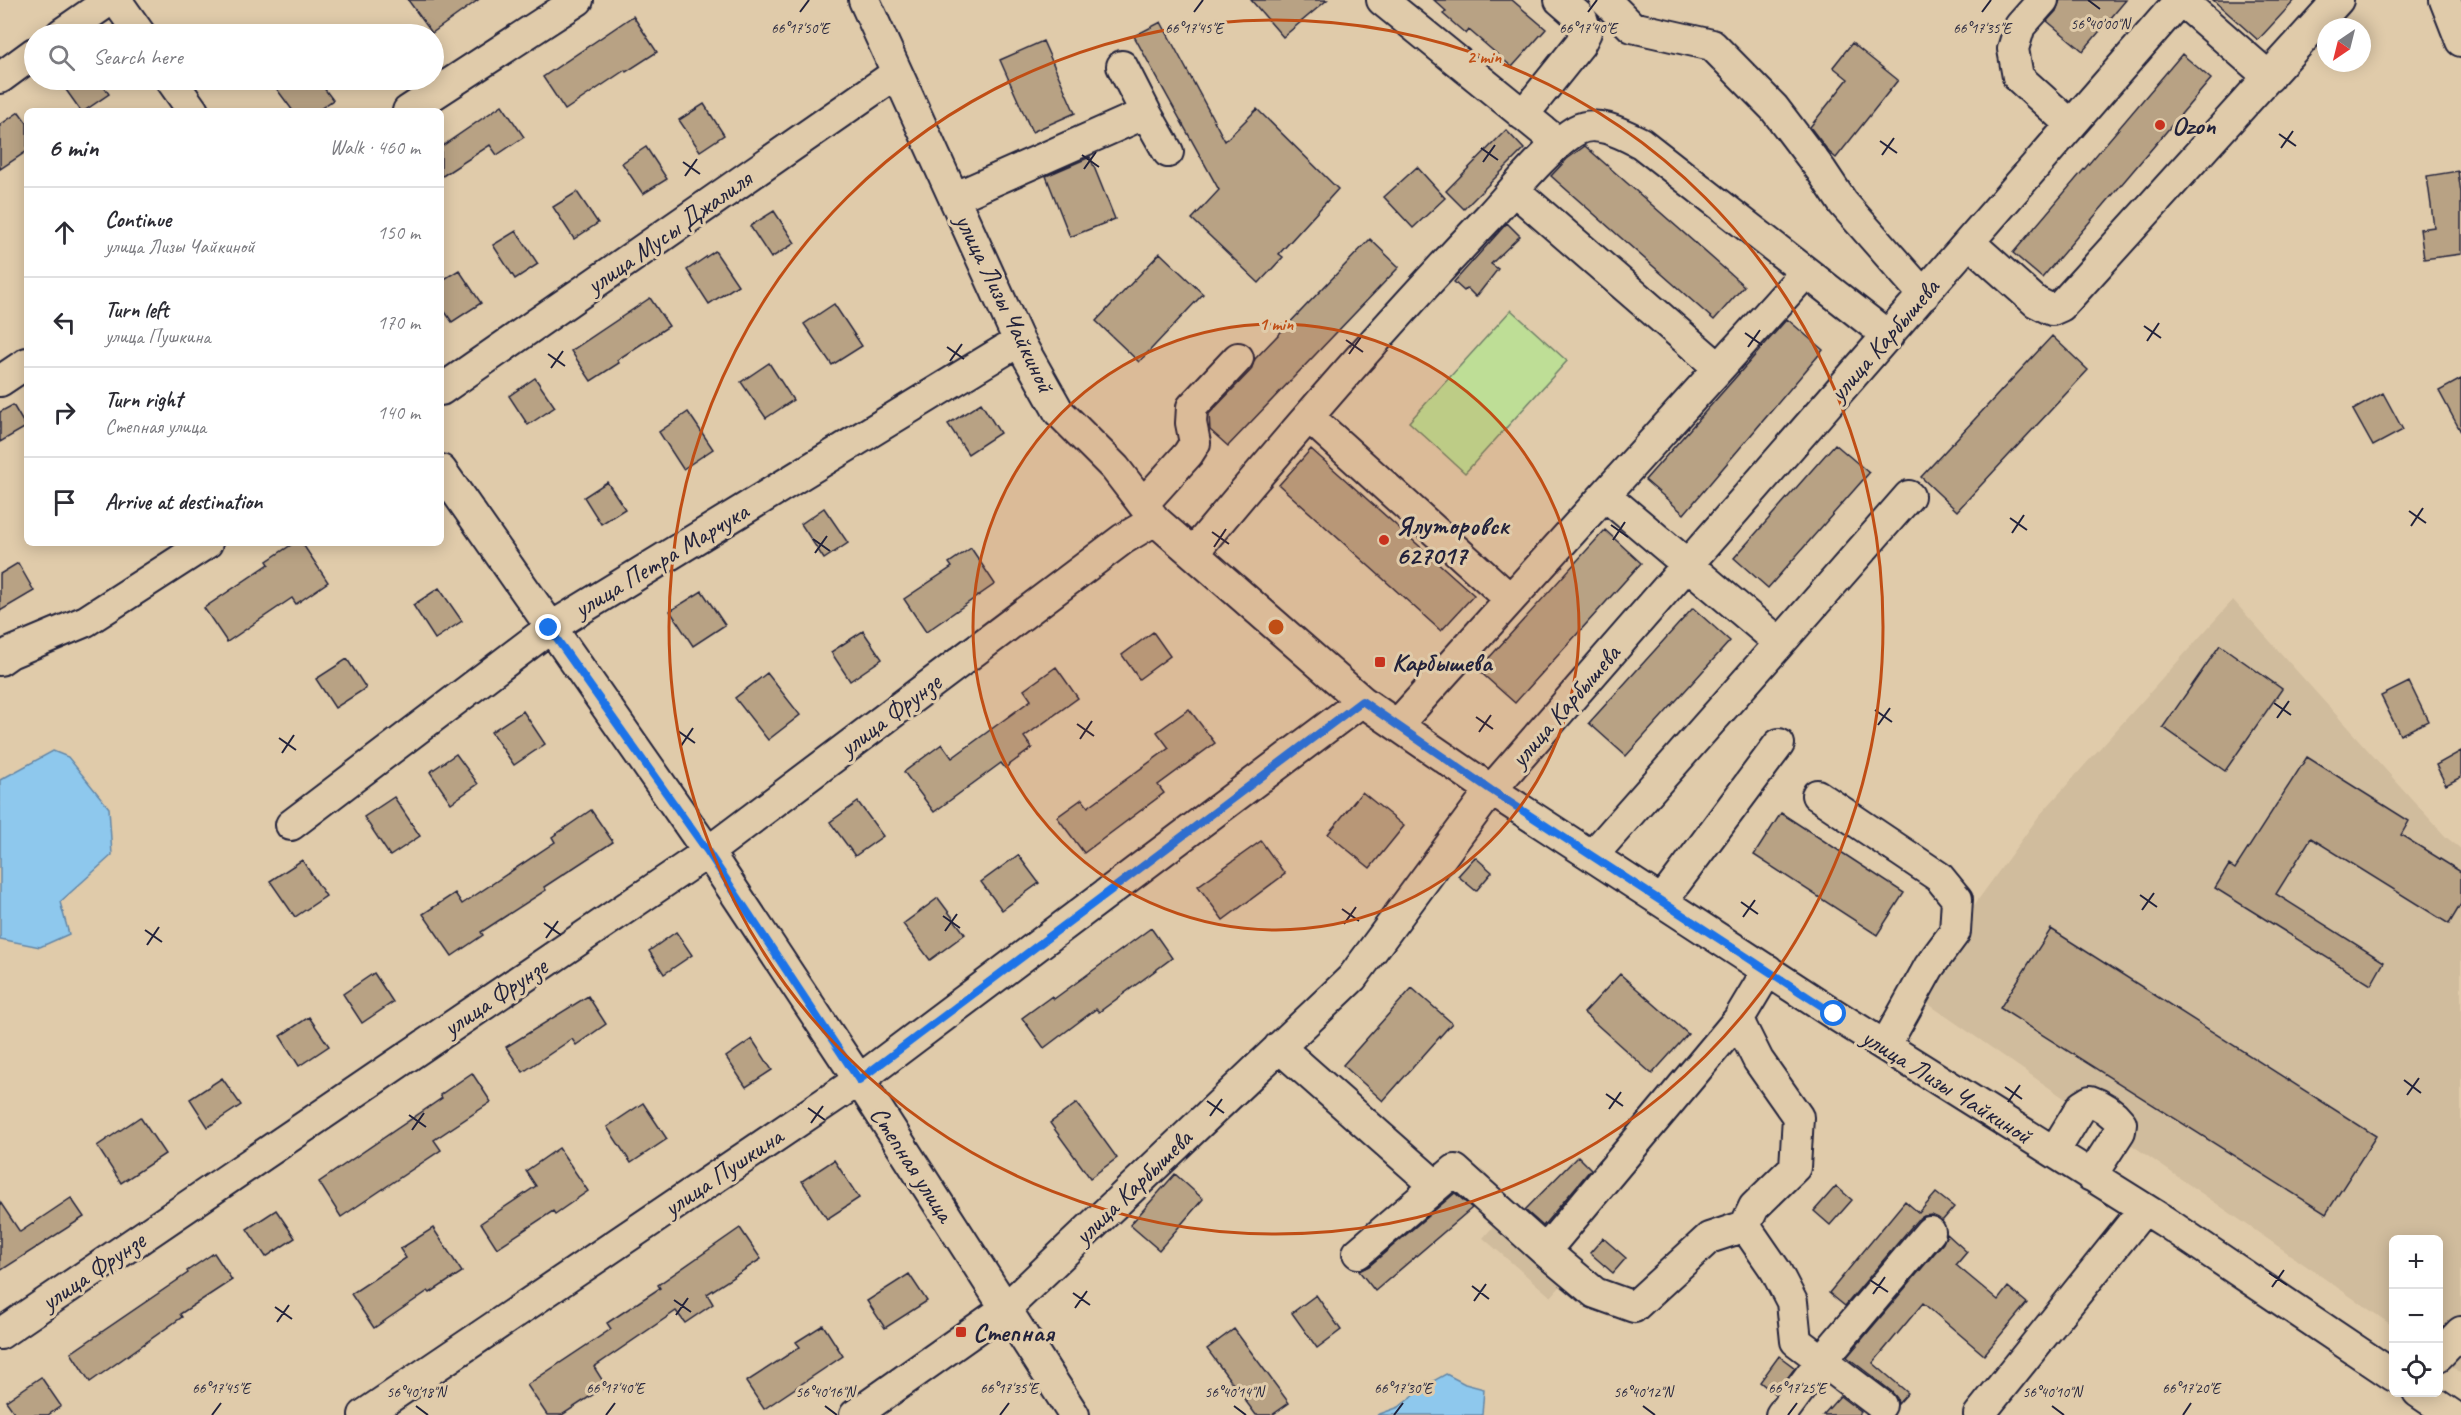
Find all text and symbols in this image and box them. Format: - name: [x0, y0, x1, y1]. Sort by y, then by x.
- text: 56°40'00"N: [2070, 15, 2133, 34]
- north arrow: [2317, 18, 2371, 72]
- text: 66°17'50"E: [771, 19, 831, 38]
- text: 66°17'45"E: [1165, 19, 1225, 38]
- text: 66°17'40"E: [1559, 19, 1619, 38]
- text: 66°17'35"E: [1953, 19, 2013, 38]
- search box: [24, 24, 444, 90]
- icon: search: [45, 41, 78, 74]
- text: Search here: [93, 43, 183, 71]
- text: 2 min: [1467, 46, 1502, 68]
- place label: Ozon: [2172, 109, 2217, 142]
- marker: Ozon: [2153, 118, 2167, 132]
- text: 6 min: [48, 131, 98, 164]
- text: Walk · 460 m: [330, 135, 420, 160]
- street label: улица Мусы Джалиля: [578, 161, 760, 303]
- text: Continue: [105, 206, 171, 234]
- street label: улица Лизы Чайкиной: [947, 207, 1063, 400]
- icon: ahead: [48, 216, 81, 249]
- text: 150 m: [377, 220, 420, 245]
- text: улица Лизы Чайкиной: [105, 234, 255, 259]
- street label: улица Карбышева: [1820, 271, 1947, 410]
- text: Turn left: [105, 296, 169, 324]
- icon: left: [48, 306, 81, 339]
- text: 170 m: [377, 310, 420, 335]
- text: 1 min: [1259, 313, 1294, 335]
- text: улица Пушкина: [105, 324, 211, 349]
- text: Turn right: [105, 386, 182, 414]
- icon: right: [48, 396, 81, 429]
- text: 140 m: [377, 400, 420, 425]
- text: Степная улица: [105, 414, 206, 439]
- icon: arrive: [48, 486, 81, 519]
- text: Arrive at destination: [105, 488, 262, 516]
- street label: улица Петра Марчука: [566, 494, 756, 626]
- place label: Ялуторовск 627017: [1396, 509, 1511, 572]
- marker: Ялуторовск 627017: [1377, 533, 1391, 547]
- route end: [535, 614, 561, 640]
- centre of rings: [1266, 617, 1286, 637]
- street label: улица Карбышева: [1501, 637, 1628, 776]
- place label: Карбышева: [1392, 646, 1493, 679]
- marker: Карбышева: [1373, 655, 1387, 669]
- street label: улица Фрунзе: [831, 665, 949, 765]
- street label: улица Фрунзе: [435, 949, 555, 1045]
- route start: [1820, 1000, 1846, 1026]
- street label: улица Лизы Чайкиной: [1854, 1019, 2040, 1153]
- street label: Степная улица: [862, 1100, 963, 1230]
- street label: улица Пушкина: [655, 1119, 791, 1225]
- street label: улица Карбышева: [1065, 1121, 1200, 1253]
- street label: улица Фрунзе: [33, 1223, 153, 1319]
- map controls: [2389, 1235, 2443, 1397]
- button: +: [2389, 1235, 2443, 1289]
- button: −: [2389, 1289, 2443, 1343]
- place label: Степная: [973, 1316, 1056, 1349]
- marker: Степная: [954, 1325, 968, 1339]
- button: locate: [2389, 1343, 2443, 1397]
- text: 66°17'45"E: [192, 1379, 252, 1398]
- text: 66°17'40"E: [586, 1379, 646, 1398]
- text: 66°17'35"E: [980, 1379, 1040, 1398]
- text: 66°17'30"E: [1374, 1379, 1434, 1398]
- text: 66°17'25"E: [1768, 1379, 1828, 1398]
- text: 66°17'20"E: [2162, 1379, 2222, 1398]
- text: 56°40'18"N: [386, 1383, 449, 1402]
- text: 56°40'16"N: [795, 1383, 858, 1402]
- text: 56°40'14"N: [1204, 1383, 1267, 1402]
- text: 56°40'12"N: [1613, 1383, 1676, 1402]
- text: 56°40'10"N: [2022, 1383, 2085, 1402]

